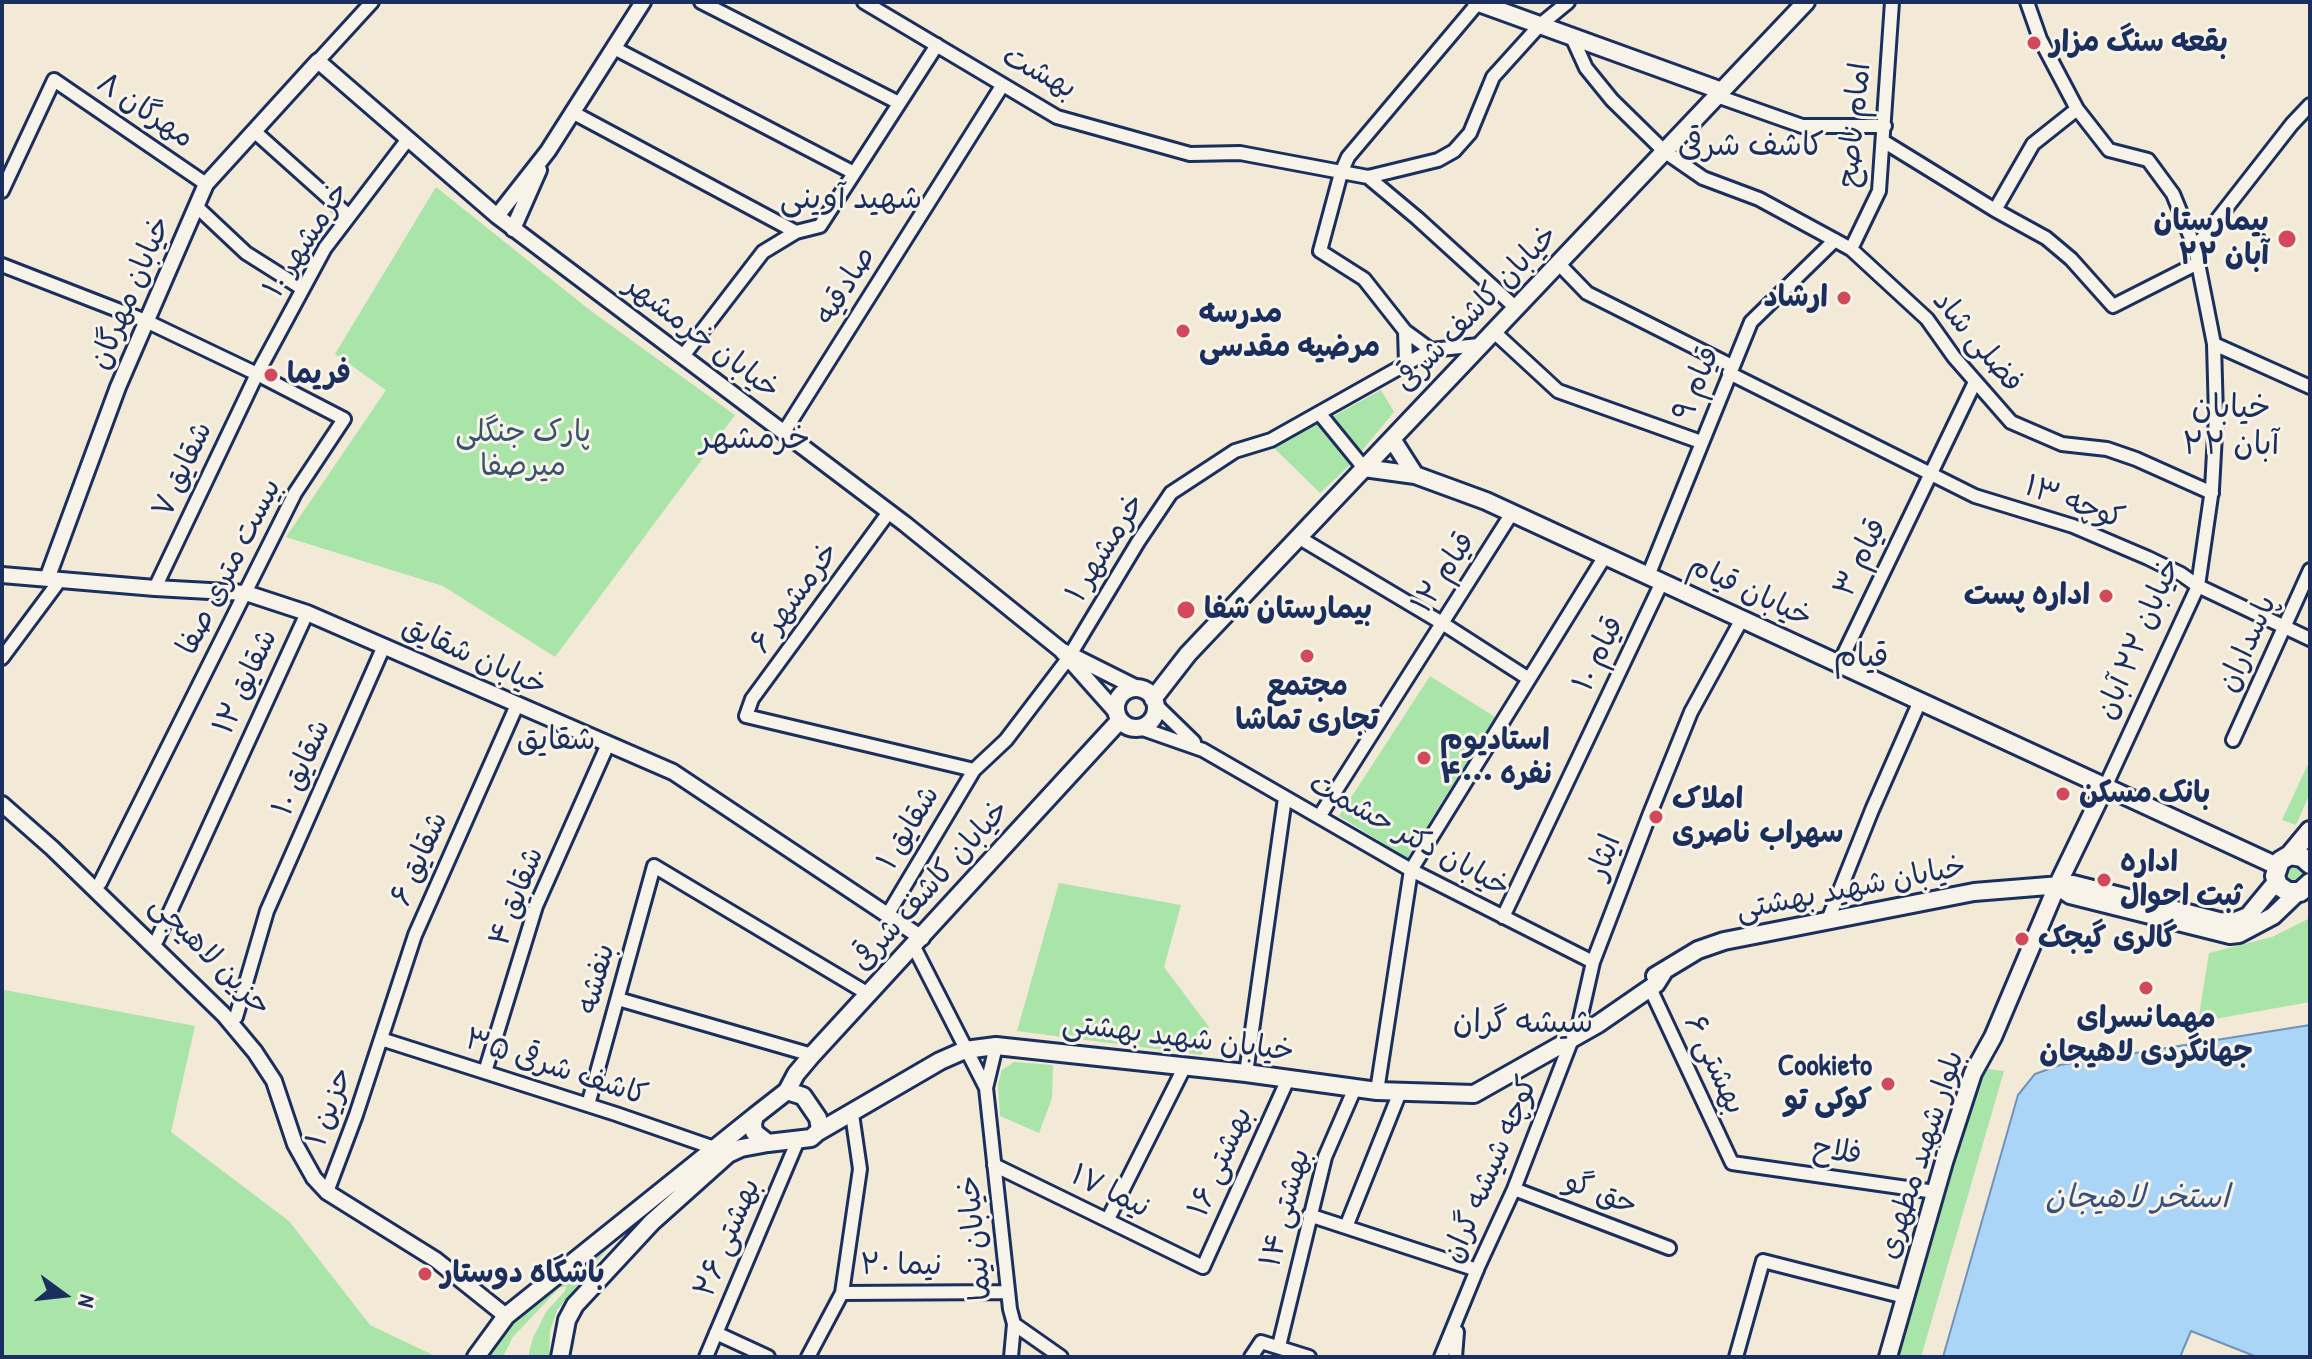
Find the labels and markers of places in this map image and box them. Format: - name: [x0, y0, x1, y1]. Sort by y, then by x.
- place label: بقعه سنگ مزار: [2050, 25, 2228, 61]
- marker: بقعه سنگ مزار: [2025, 34, 2043, 52]
- place label: بیمارستان ۲۲ آبان: [2153, 204, 2269, 274]
- marker: بیمارستان ۲۲ آبان: [2276, 228, 2298, 250]
- place label: ارشاد: [1764, 280, 1828, 316]
- marker: ارشاد: [1835, 289, 1853, 307]
- place label: مدرسه مرضیه مقدسی: [1199, 296, 1380, 366]
- marker: مدرسه مرضیه مقدسی: [1174, 322, 1192, 340]
- place label: فریما: [287, 357, 351, 393]
- marker: فریما: [262, 366, 280, 384]
- place label: اداره پست: [1964, 578, 2090, 614]
- marker: اداره پست: [2097, 587, 2115, 605]
- place label: بیمارستان شفا: [1204, 592, 1372, 628]
- marker: بیمارستان شفا: [1175, 599, 1197, 621]
- marker: مجتمع تجاری تماشا: [1298, 647, 1316, 665]
- place label: مجتمع تجاری تماشا: [1235, 669, 1379, 740]
- place label: استادیوم ۴۰۰۰ نفره: [1440, 723, 1552, 794]
- marker: استادیوم ۴۰۰۰ نفره: [1415, 749, 1433, 767]
- place label: بانک مسکن: [2079, 776, 2210, 812]
- place label: املاک سهراب ناصری: [1672, 782, 1844, 852]
- marker: بانک مسکن: [2054, 785, 2072, 803]
- marker: املاک سهراب ناصری: [1647, 808, 1665, 826]
- place label: اداره ثبت احوال: [2120, 845, 2242, 916]
- marker: اداره ثبت احوال: [2095, 871, 2113, 889]
- place label: گالری گیجک: [2038, 921, 2177, 957]
- marker: گالری گیجک: [2013, 930, 2031, 948]
- marker: مهمانسرای جهانگردی لاهیجان: [2137, 979, 2155, 997]
- place label: مهمانسرای جهانگردی لاهیجان: [2039, 1001, 2253, 1072]
- place label: Cookieto کوکی تو: [1778, 1049, 1872, 1120]
- marker: Cookieto کوکی تو: [1879, 1075, 1897, 1093]
- place label: باشگاه دوستار: [441, 1256, 605, 1292]
- marker: باشگاه دوستار: [416, 1265, 434, 1283]

